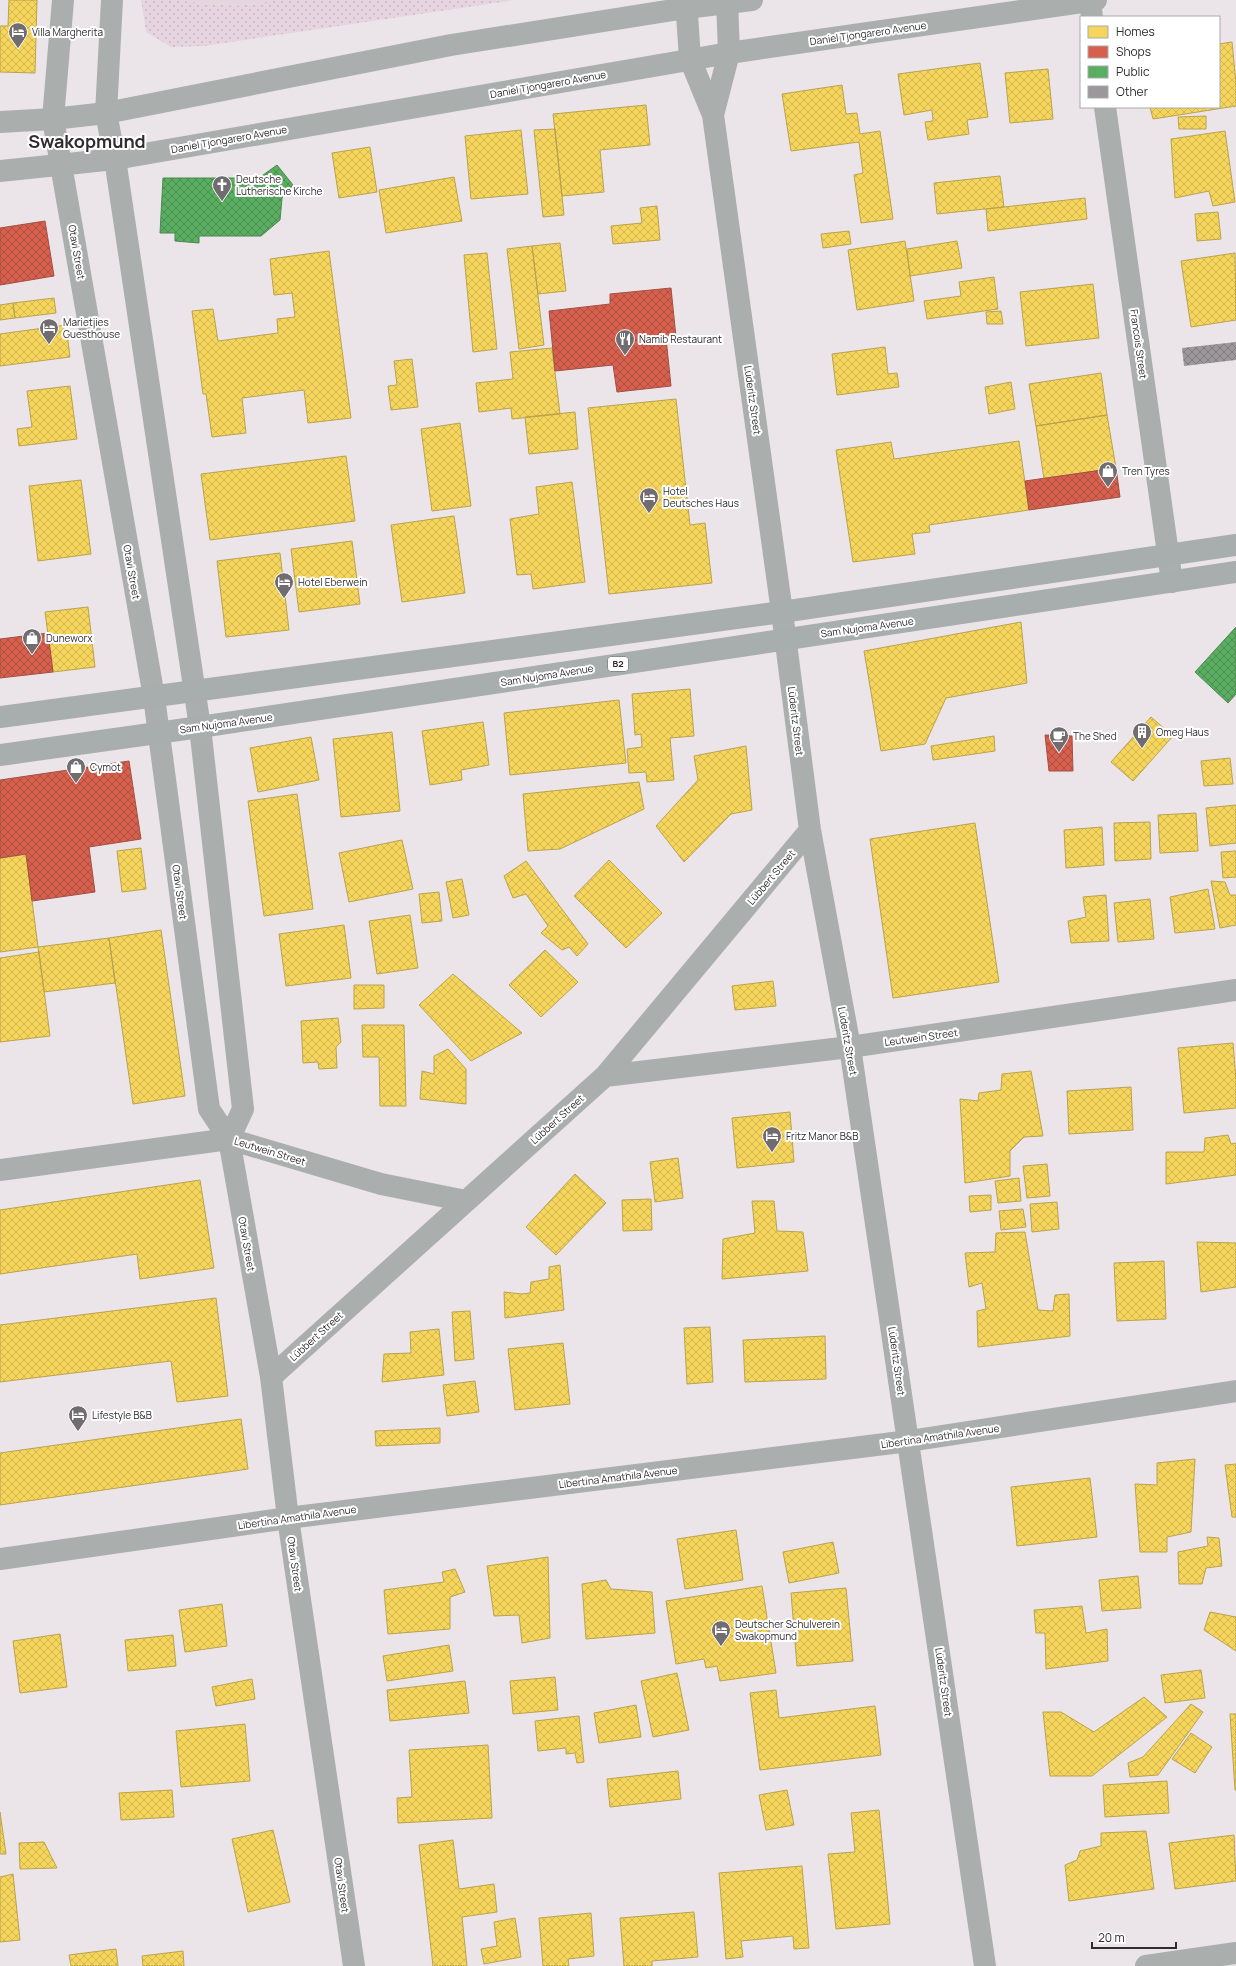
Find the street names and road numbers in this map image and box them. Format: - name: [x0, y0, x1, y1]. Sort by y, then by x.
- street label: Daniel Tjongarero Avenue: [809, 18, 927, 48]
- street label: Daniel Tjongarero Avenue: [489, 67, 607, 101]
- street label: Daniel Tjongarero Avenue: [170, 122, 288, 156]
- street label: Otavi Street: [65, 224, 89, 280]
- street label: Francois Street: [1127, 308, 1151, 380]
- street label: Lüderitz Street: [741, 365, 765, 435]
- street label: Otavi Street: [120, 544, 144, 600]
- street label: Sam Nujoma Avenue: [820, 614, 915, 640]
- road number: B2: [608, 657, 628, 671]
- street label: Sam Nujoma Avenue: [500, 661, 595, 689]
- street label: Lüderitz Street: [785, 686, 807, 756]
- street label: Sam Nujoma Avenue: [179, 710, 274, 736]
- street label: Lübbert Street: [744, 847, 798, 907]
- street label: Otavi Street: [169, 864, 191, 920]
- street label: Lüderitz Street: [835, 1006, 861, 1076]
- street label: Leutwein Street: [883, 1025, 959, 1049]
- street label: Lübbert Street: [527, 1091, 587, 1147]
- street label: Leutwein Street: [233, 1134, 307, 1168]
- street label: Otavi Street: [235, 1216, 259, 1272]
- street label: Lübbert Street: [286, 1308, 346, 1364]
- street label: Lüderitz Street: [885, 1326, 909, 1396]
- street label: Libertina Amathila Avenue: [880, 1421, 1000, 1451]
- street label: Libertina Amathila Avenue: [558, 1463, 678, 1491]
- street label: Libertina Amathila Avenue: [237, 1502, 357, 1532]
- street label: Otavi Street: [284, 1536, 306, 1592]
- street label: Lüderitz Street: [932, 1647, 956, 1717]
- street label: Otavi Street: [331, 1857, 353, 1913]

